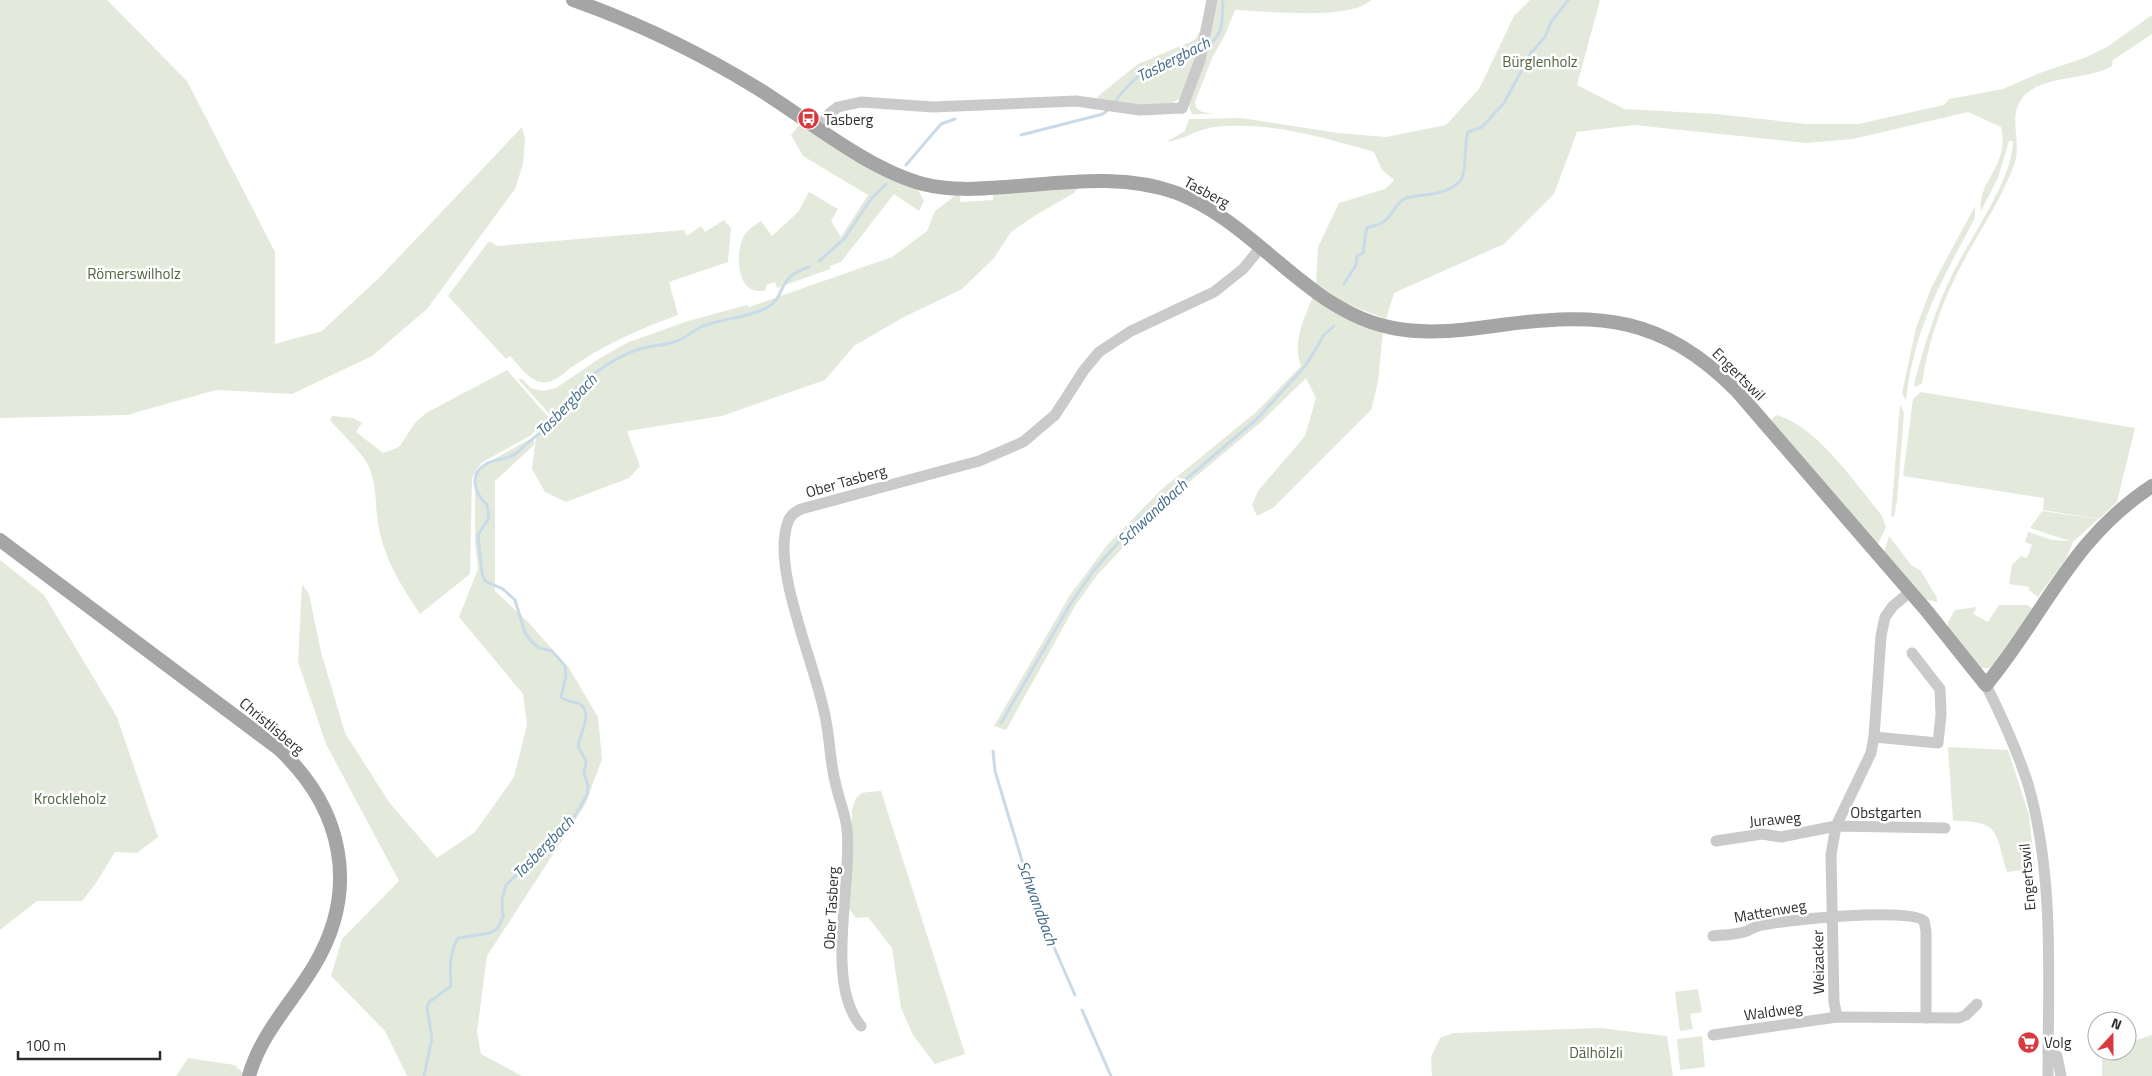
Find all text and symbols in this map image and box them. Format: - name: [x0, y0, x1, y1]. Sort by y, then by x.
- water label: Tasbergbach: [1132, 30, 1215, 88]
- park label: Bürglenholz: [1502, 50, 1578, 73]
- bus stop icon: Tasberg: [796, 107, 820, 131]
- place label: Tasberg: [824, 108, 874, 131]
- street label: Tasberg: [1180, 170, 1234, 214]
- park label: Römerswilholz: [87, 262, 181, 285]
- street label: Engertswil: [1707, 342, 1771, 406]
- water label: Tasbergbach: [530, 367, 603, 442]
- street label: Ober Tasberg: [803, 458, 889, 504]
- water label: Schwandbach: [1112, 472, 1193, 551]
- street label: Christlisberg: [234, 692, 310, 760]
- park label: Krockleholz: [34, 787, 106, 810]
- street label: Obstgarten: [1850, 801, 1922, 824]
- street label: Juraweg: [1748, 805, 1802, 833]
- water label: Tasbergbach: [507, 809, 580, 884]
- street label: Engertswil: [2013, 843, 2041, 911]
- water label: Schwandbach: [1012, 857, 1065, 950]
- street label: Ober Tasberg: [817, 866, 845, 950]
- street label: Mattenweg: [1732, 893, 1808, 929]
- street label: Weizacker: [1806, 930, 1830, 994]
- street label: Waldweg: [1742, 995, 1804, 1026]
- north arrow: [2087, 1011, 2137, 1061]
- text: N: [2109, 1012, 2125, 1035]
- scale bar: [18, 1028, 160, 1060]
- supermarket icon: Volg: [2016, 1030, 2040, 1054]
- place label: Volg: [2044, 1031, 2072, 1054]
- text: 100 m: [25, 1034, 66, 1057]
- park label: Dälhölzli: [1569, 1041, 1623, 1064]

